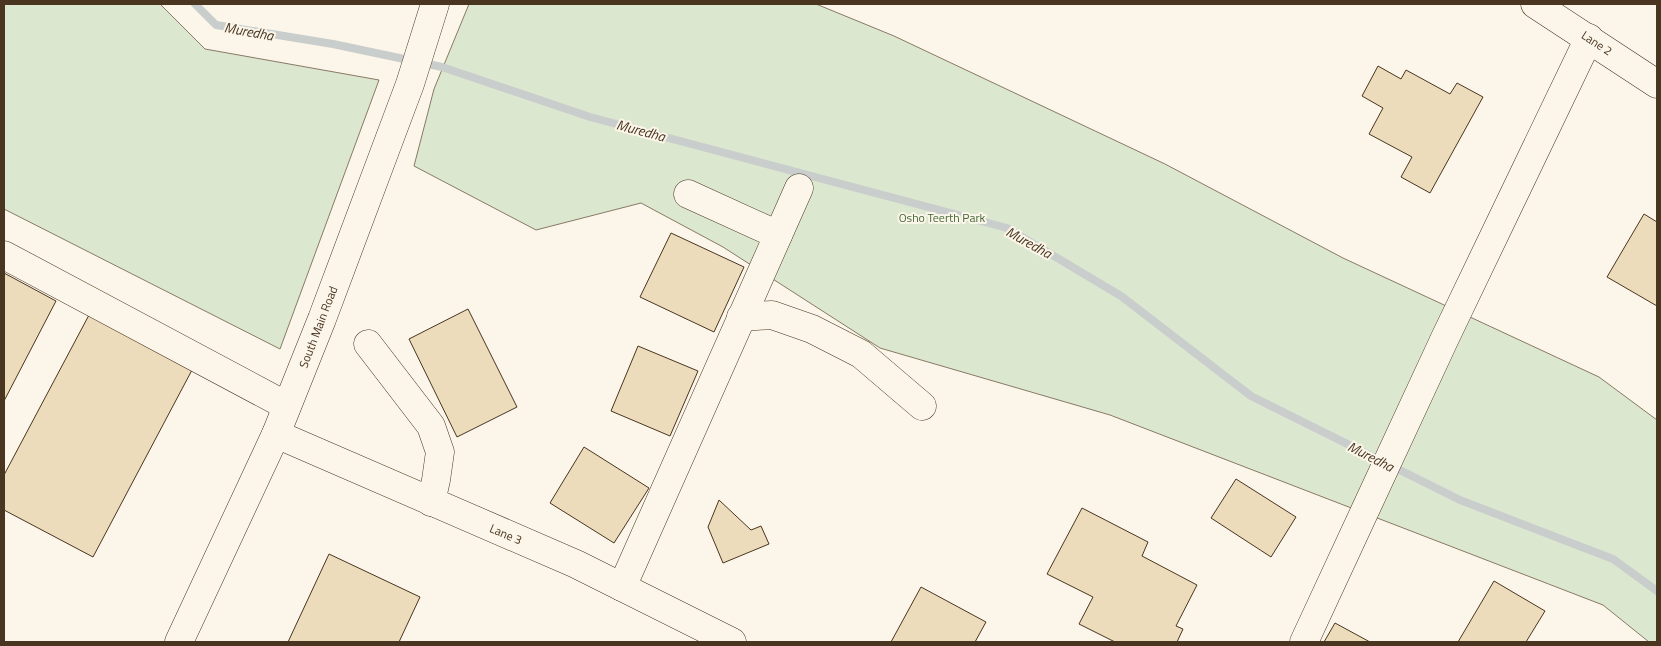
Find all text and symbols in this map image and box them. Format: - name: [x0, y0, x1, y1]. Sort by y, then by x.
- water label: Muredha: [223, 16, 276, 46]
- street label: Lane 2: [1578, 26, 1616, 60]
- water label: Muredha: [614, 113, 669, 147]
- park label: Osho Teerth Park: [899, 208, 986, 227]
- water label: Muredha: [1002, 221, 1057, 264]
- street label: South Main Road: [294, 283, 342, 371]
- water label: Muredha: [1344, 435, 1399, 477]
- street label: Lane 3: [487, 519, 525, 549]

